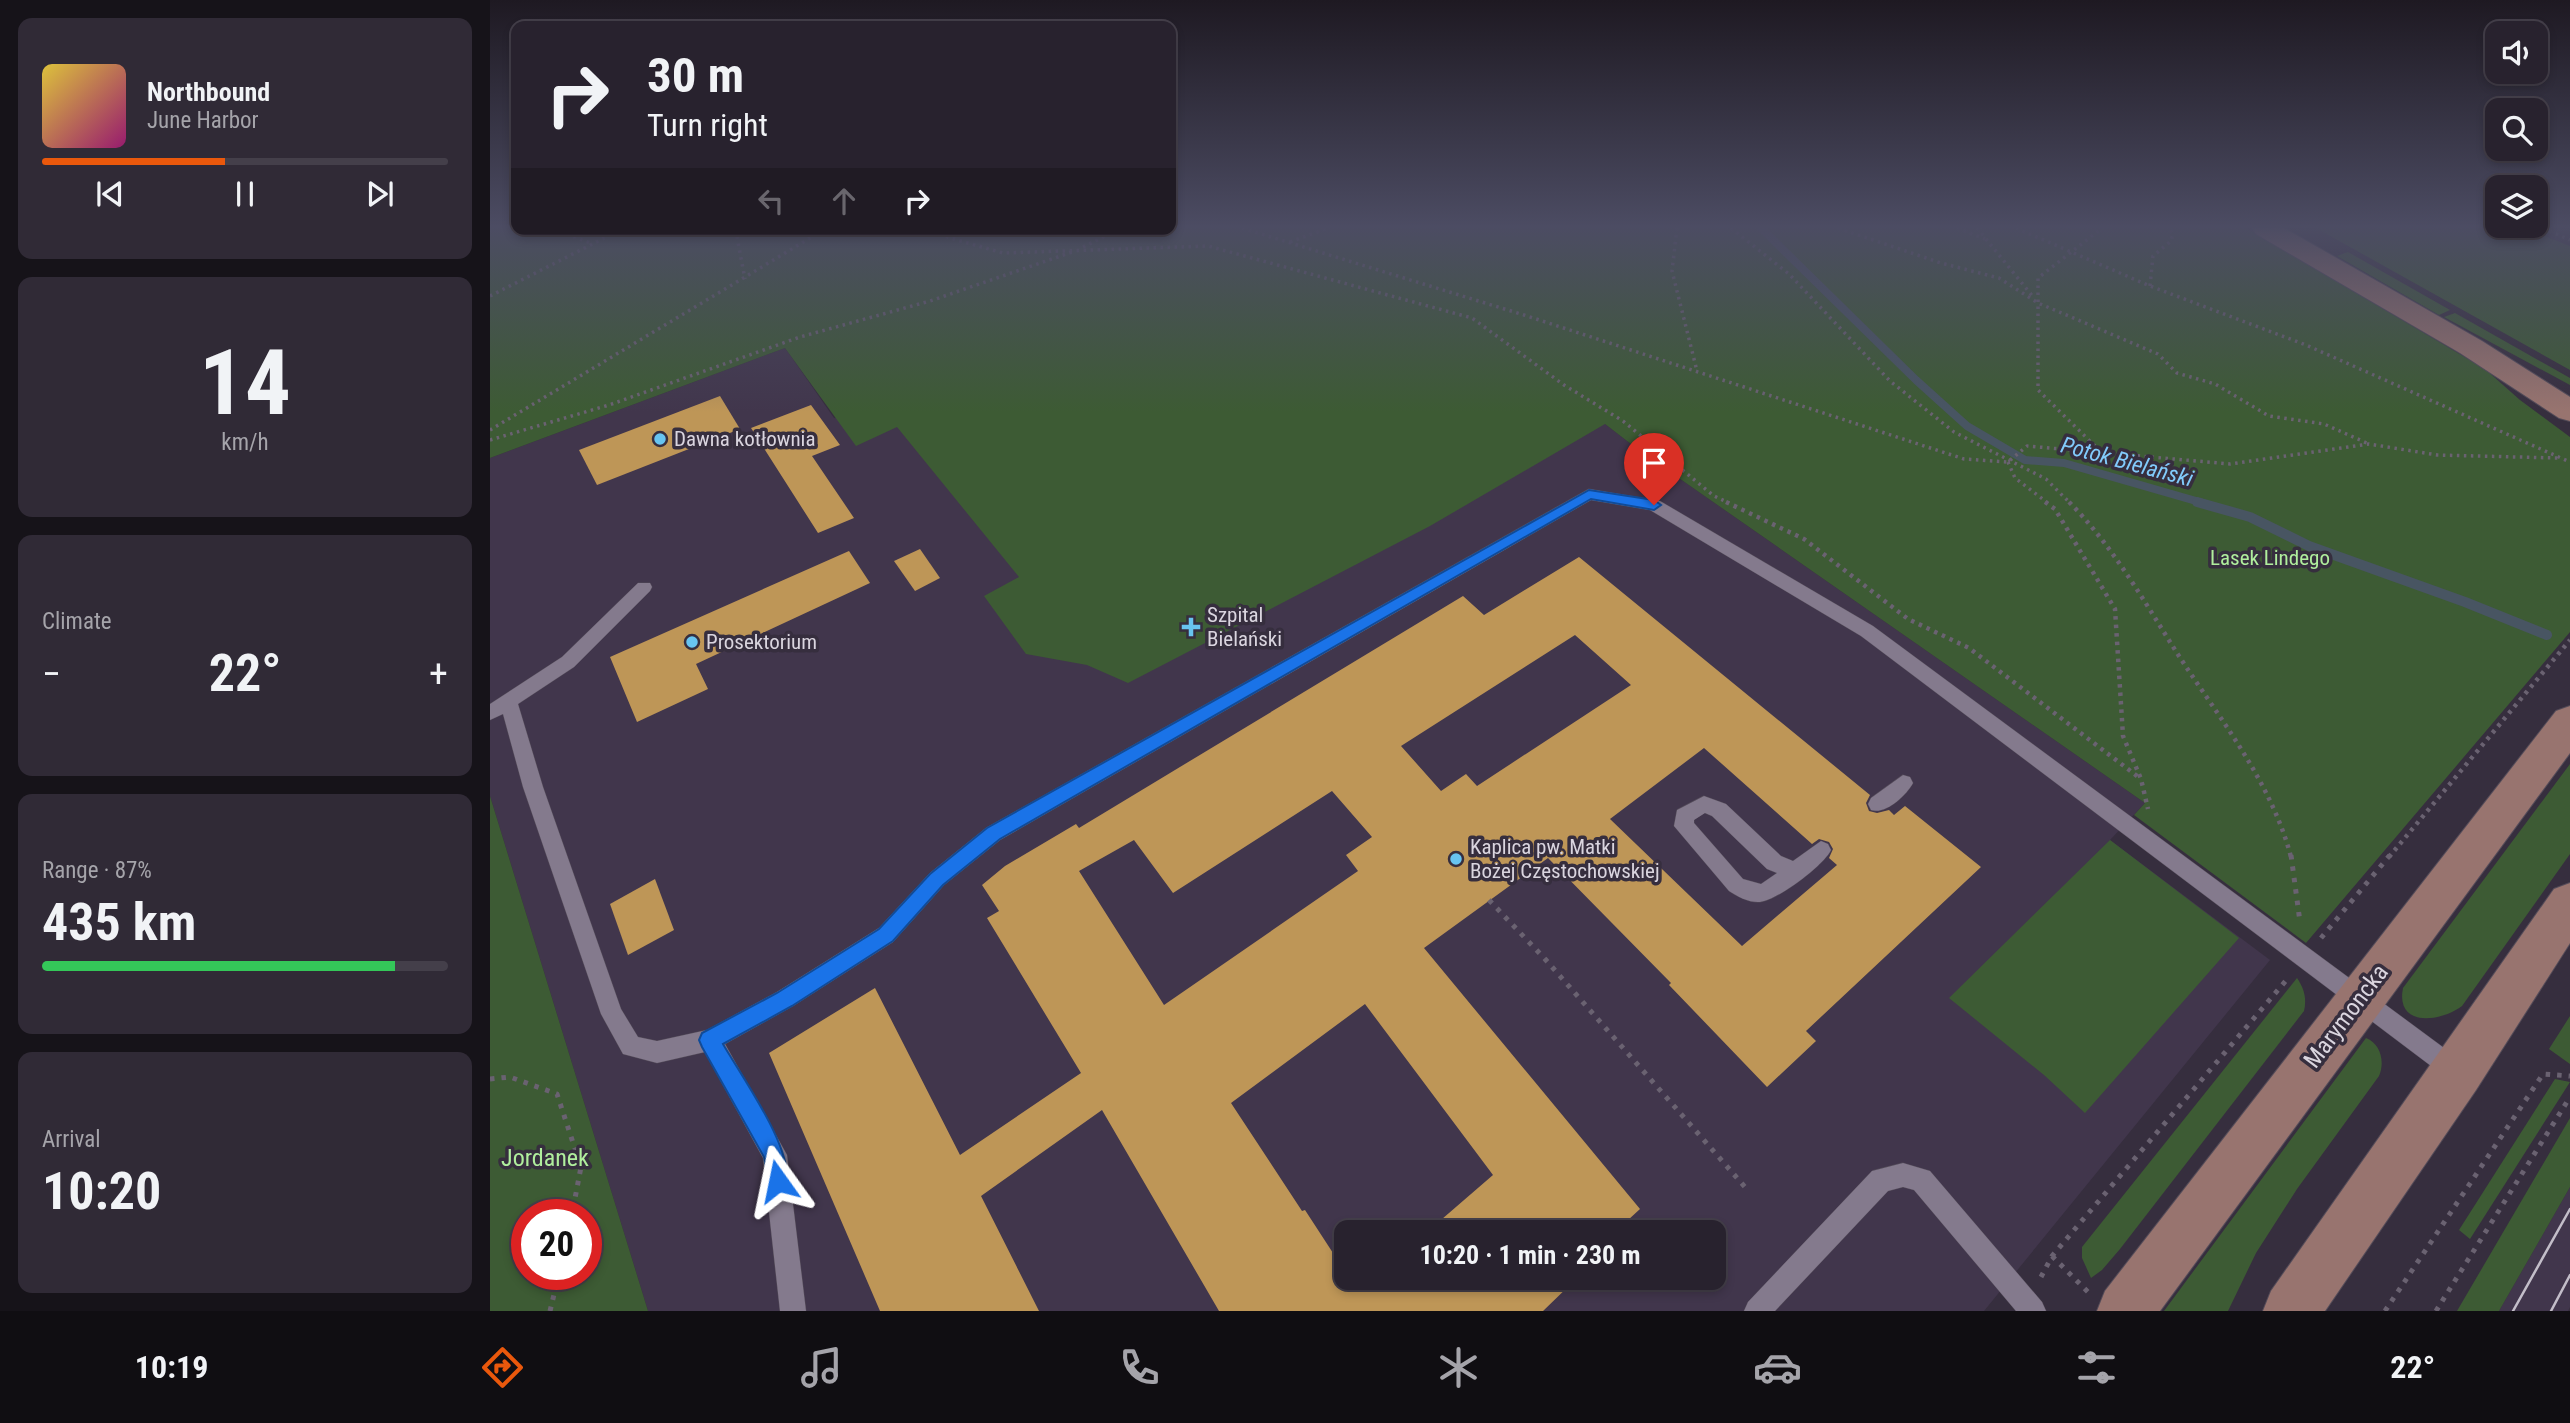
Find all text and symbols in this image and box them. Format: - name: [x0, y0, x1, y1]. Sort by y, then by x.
- map controls: [2485, 21, 2548, 238]
- button: sound: [2485, 21, 2548, 84]
- text: 30 m: [647, 47, 744, 104]
- icon: right: [532, 49, 623, 140]
- text: Northbound: [147, 77, 270, 107]
- button: search: [2485, 98, 2548, 161]
- text: Turn right: [647, 106, 768, 144]
- text: June Harbor: [147, 107, 259, 134]
- icon: previous: [91, 175, 129, 213]
- icon: pause: [226, 175, 264, 213]
- icon: next: [361, 175, 399, 213]
- button: layers: [2485, 175, 2548, 238]
- icon: left: [752, 182, 790, 220]
- icon: ahead: [825, 182, 863, 220]
- icon: right: [898, 182, 936, 220]
- text: 14: [199, 330, 291, 436]
- place label: Dawna kotłownia: [674, 427, 815, 451]
- text: km/h: [221, 429, 269, 456]
- marker: Dawna kotłownia: [652, 431, 668, 447]
- water label: Potok Bielański: [2058, 431, 2197, 493]
- pin: [1624, 433, 1684, 505]
- icon: arrive: [1635, 444, 1673, 482]
- park label: Lasek Lindego: [2210, 546, 2330, 570]
- place label: Szpital Bielański: [1207, 603, 1282, 651]
- text: Climate: [42, 608, 112, 635]
- marker: Szpital Bielański: [1181, 617, 1201, 637]
- place label: Prosektorium: [706, 630, 817, 654]
- marker: Prosektorium: [684, 634, 700, 650]
- text: 22°: [209, 643, 281, 704]
- text: −: [42, 652, 61, 696]
- text: +: [429, 652, 448, 696]
- place label: Kaplica pw. Matki Bożej Częstochowskiej: [1470, 835, 1660, 883]
- marker: Kaplica pw. Matki Bożej Częstochowskiej: [1448, 851, 1464, 867]
- text: Range · 87%: [42, 857, 152, 884]
- text: 435 km: [42, 892, 196, 953]
- street label: Marymoncka: [2298, 959, 2394, 1073]
- text: Arrival: [42, 1126, 101, 1153]
- park label: Jordanek: [501, 1144, 589, 1172]
- position arrow: [741, 1144, 815, 1218]
- text: 10:20: [42, 1161, 161, 1222]
- speed limit sign: 20: [511, 1199, 602, 1290]
- text: 10:20 · 1 min · 230 m: [1420, 1240, 1640, 1270]
- icon: directions: [478, 1343, 527, 1392]
- icon: music: [797, 1343, 846, 1392]
- icon: phone: [1115, 1343, 1164, 1392]
- icon: climate: [1434, 1343, 1483, 1392]
- icon: car: [1753, 1343, 1802, 1392]
- icon: filters: [2072, 1343, 2121, 1392]
- text: 10:19: [135, 1348, 208, 1386]
- text: 22°: [2390, 1348, 2435, 1386]

